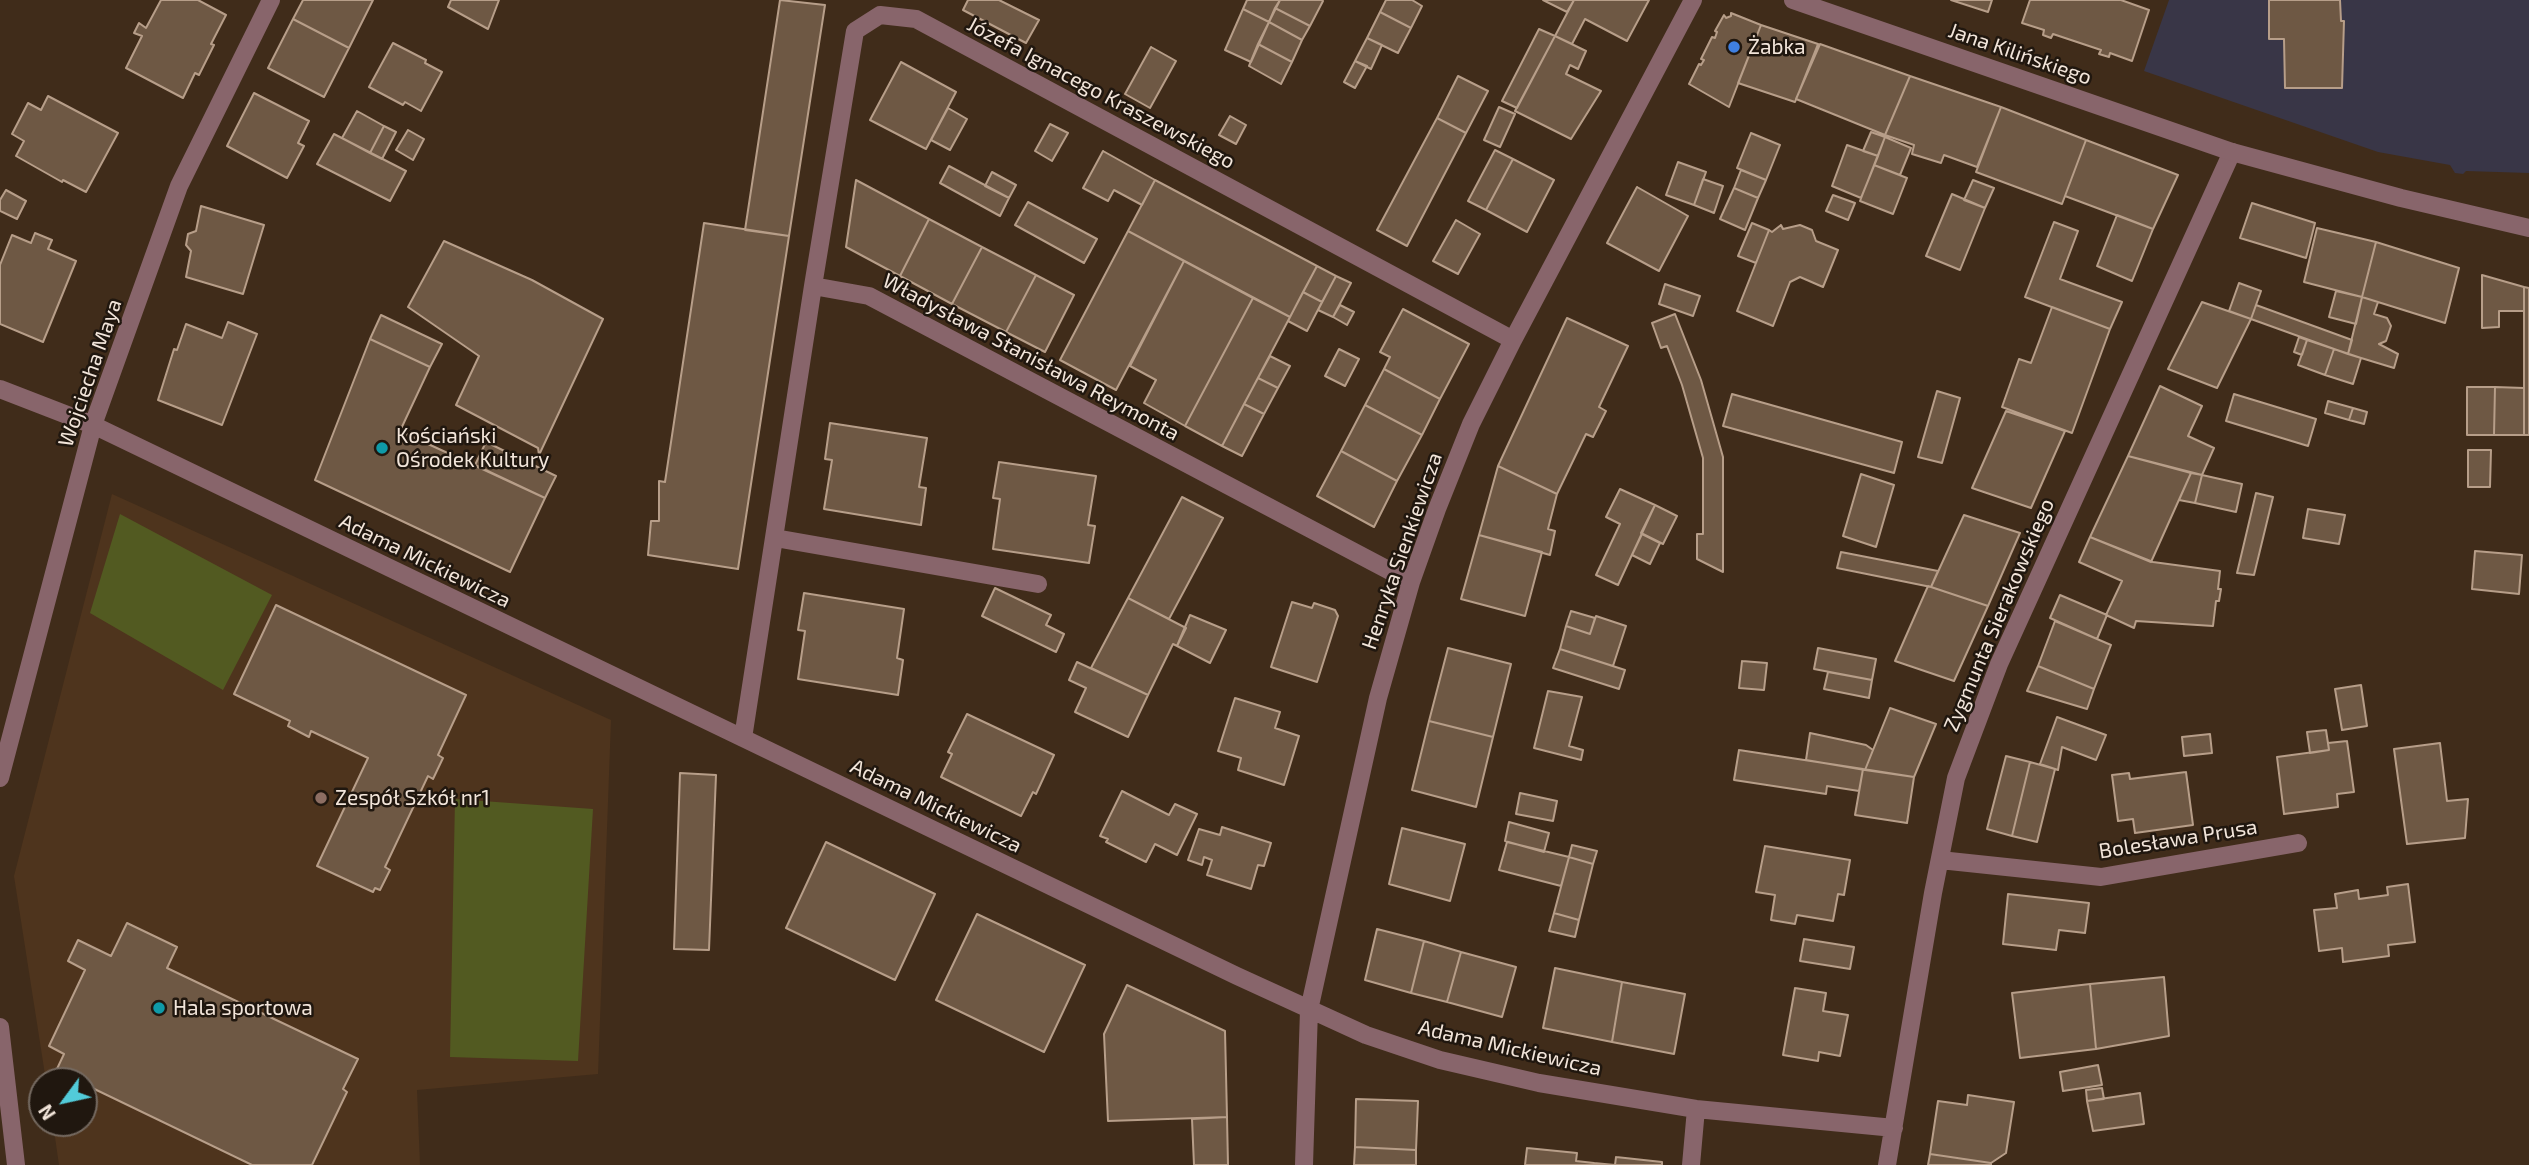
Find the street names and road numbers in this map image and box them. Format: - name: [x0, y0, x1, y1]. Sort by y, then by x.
- street label: Józefa Ignacego Kraszewskiego: [963, 12, 1239, 174]
- street label: Jana Kilińskiego: [1945, 18, 2095, 90]
- street label: Władysława Stanisława Reymonta: [878, 268, 1184, 446]
- street label: Wojciecha Maya: [53, 296, 127, 450]
- street label: Henryka Sienkiewicza: [1356, 449, 1448, 653]
- street label: Zygmunta Sierakowskiego: [1938, 495, 2060, 735]
- street label: Adama Mickiewicza: [335, 509, 515, 613]
- street label: Adama Mickiewicza: [846, 754, 1026, 858]
- street label: Bolesława Prusa: [2097, 814, 2259, 864]
- street label: Adama Mickiewicza: [1416, 1015, 1604, 1081]

